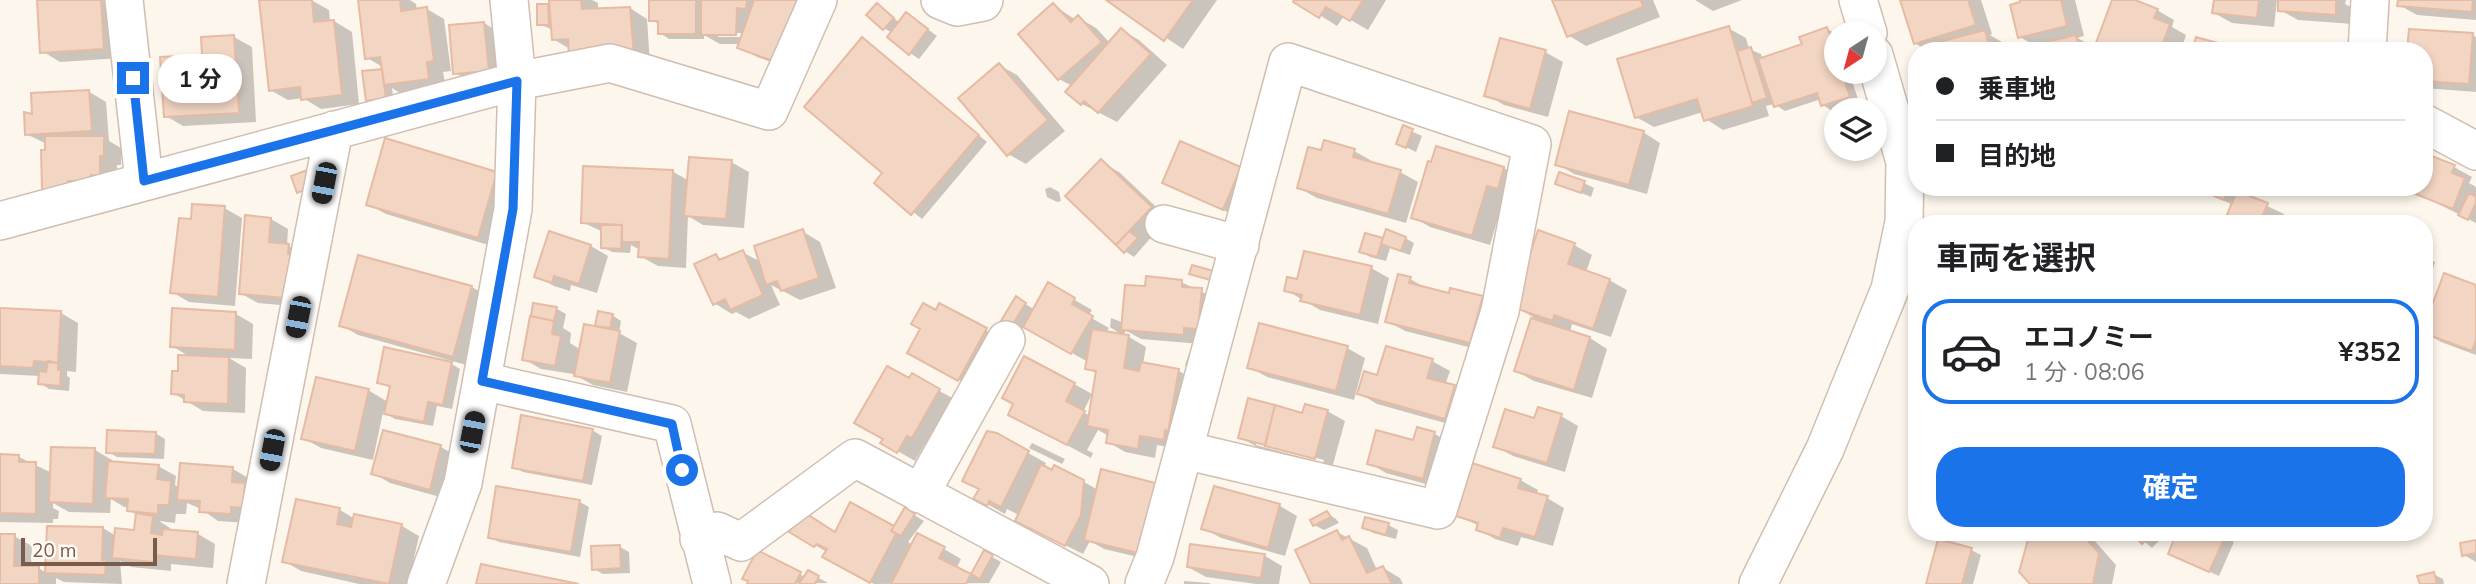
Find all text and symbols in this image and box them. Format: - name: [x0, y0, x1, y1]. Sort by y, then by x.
- north arrow: [1824, 21, 1886, 84]
- map controls: [1824, 21, 1887, 161]
- callout: 1 分: [158, 54, 242, 102]
- route end: [117, 62, 149, 94]
- text: 1 分: [178, 64, 222, 93]
- text: 乗車地: [1978, 72, 2056, 105]
- button: layers: [1824, 98, 1887, 161]
- text: 目的地: [1978, 139, 2056, 172]
- car: [310, 160, 339, 206]
- text: 車両を選択: [1936, 237, 2096, 277]
- car: [284, 294, 313, 340]
- icon: car: [1940, 320, 2003, 383]
- text: エコノミー: [2024, 320, 2154, 353]
- text: ¥352: [2339, 335, 2401, 368]
- text: 1 分 · 08:06: [2024, 357, 2145, 386]
- car: [458, 409, 487, 455]
- car: [258, 427, 287, 473]
- button: 確定: [1936, 447, 2405, 527]
- route start: [666, 454, 698, 486]
- scale bar: [21, 535, 158, 567]
- text: 20 m: [32, 538, 76, 562]

